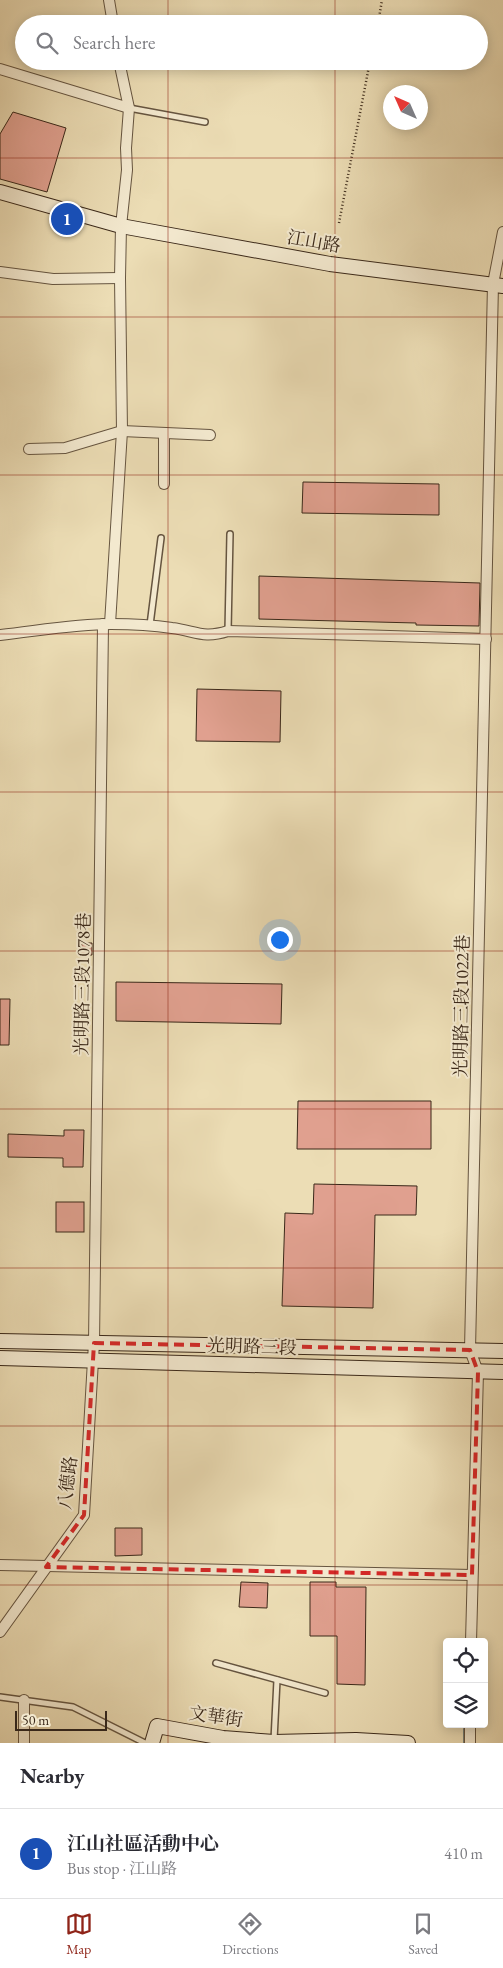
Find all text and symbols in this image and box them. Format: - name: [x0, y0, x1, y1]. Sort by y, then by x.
- search box: [15, 15, 488, 70]
- icon: search: [33, 29, 61, 57]
- text: Search here: [73, 30, 155, 55]
- north arrow: [383, 85, 428, 130]
- pin: 1: [51, 200, 83, 238]
- street label: 江山路: [285, 225, 343, 257]
- street label: 光明路三段1078巷: [69, 913, 95, 1055]
- your location: [267, 927, 293, 953]
- street label: 光明路三段1022巷: [448, 935, 474, 1077]
- street label: 光明路三段: [207, 1333, 297, 1359]
- street label: 八德路: [52, 1455, 82, 1511]
- map controls: [443, 1638, 488, 1728]
- button: locate: [443, 1638, 488, 1683]
- button: layers: [443, 1683, 488, 1728]
- street label: 文華街: [188, 1701, 244, 1731]
- scale bar: [15, 1708, 108, 1731]
- text: 50 m: [22, 1711, 49, 1729]
- text: Nearby: [20, 1762, 84, 1789]
- text: 江山社區活動中心: [67, 1831, 219, 1856]
- text: 1: [32, 1843, 40, 1864]
- text: 410 m: [444, 1843, 483, 1864]
- text: Bus stop · 江山路: [67, 1858, 177, 1879]
- tab: Map: [65, 1910, 93, 1958]
- tab: Directions: [222, 1910, 279, 1958]
- tab: Saved: [408, 1910, 438, 1958]

